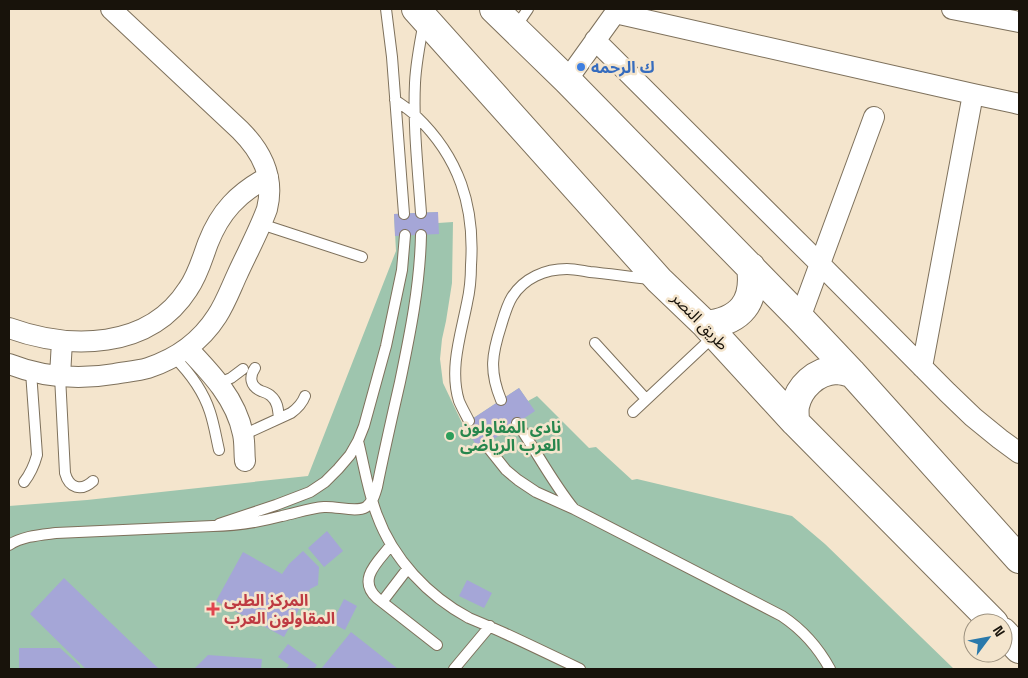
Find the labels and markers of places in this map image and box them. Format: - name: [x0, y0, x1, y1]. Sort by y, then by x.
- place label: ك الرحمه: [591, 57, 655, 78]
- marker: ك الرحمه: [575, 61, 587, 73]
- place label: نادى المقاولون العرب الرياضى: [460, 417, 561, 456]
- marker: نادى المقاولون العرب الرياضى: [444, 430, 456, 442]
- place label: المركز الطبى المقاولون العرب: [224, 590, 335, 629]
- marker: المركز الطبى المقاولون العرب: [206, 602, 220, 616]

